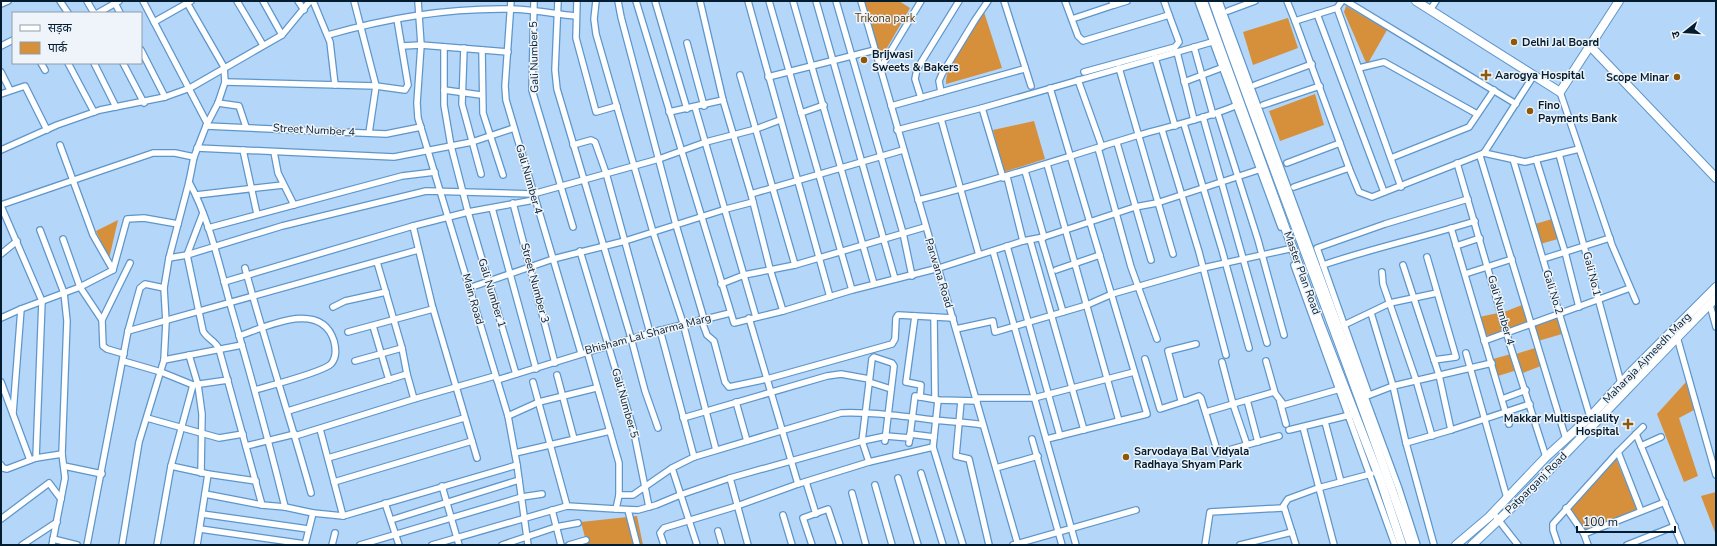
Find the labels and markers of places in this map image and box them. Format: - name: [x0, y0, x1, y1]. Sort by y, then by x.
- place label: Delhi Jal Board: [1522, 35, 1599, 50]
- marker: Delhi Jal Board: [1509, 37, 1519, 47]
- place label: Brijwasi Sweets & Bakers: [872, 47, 959, 75]
- marker: Brijwasi Sweets & Bakers: [859, 55, 869, 65]
- place label: Aarogya Hospital: [1495, 68, 1585, 83]
- marker: Aarogya Hospital: [1480, 69, 1492, 81]
- place label: Scope Minar: [1606, 70, 1670, 85]
- marker: Scope Minar: [1672, 72, 1682, 82]
- place label: Fino Payments Bank: [1538, 98, 1618, 126]
- marker: Fino Payments Bank: [1525, 106, 1535, 116]
- place label: Makkar Multispeciality Hospital: [1504, 411, 1619, 439]
- marker: Makkar Multispeciality Hospital: [1622, 418, 1634, 430]
- place label: Sarvodaya Bal Vidyala Radhaya Shyam Park: [1134, 444, 1249, 472]
- marker: Sarvodaya Bal Vidyala Radhaya Shyam Park: [1121, 452, 1131, 462]

